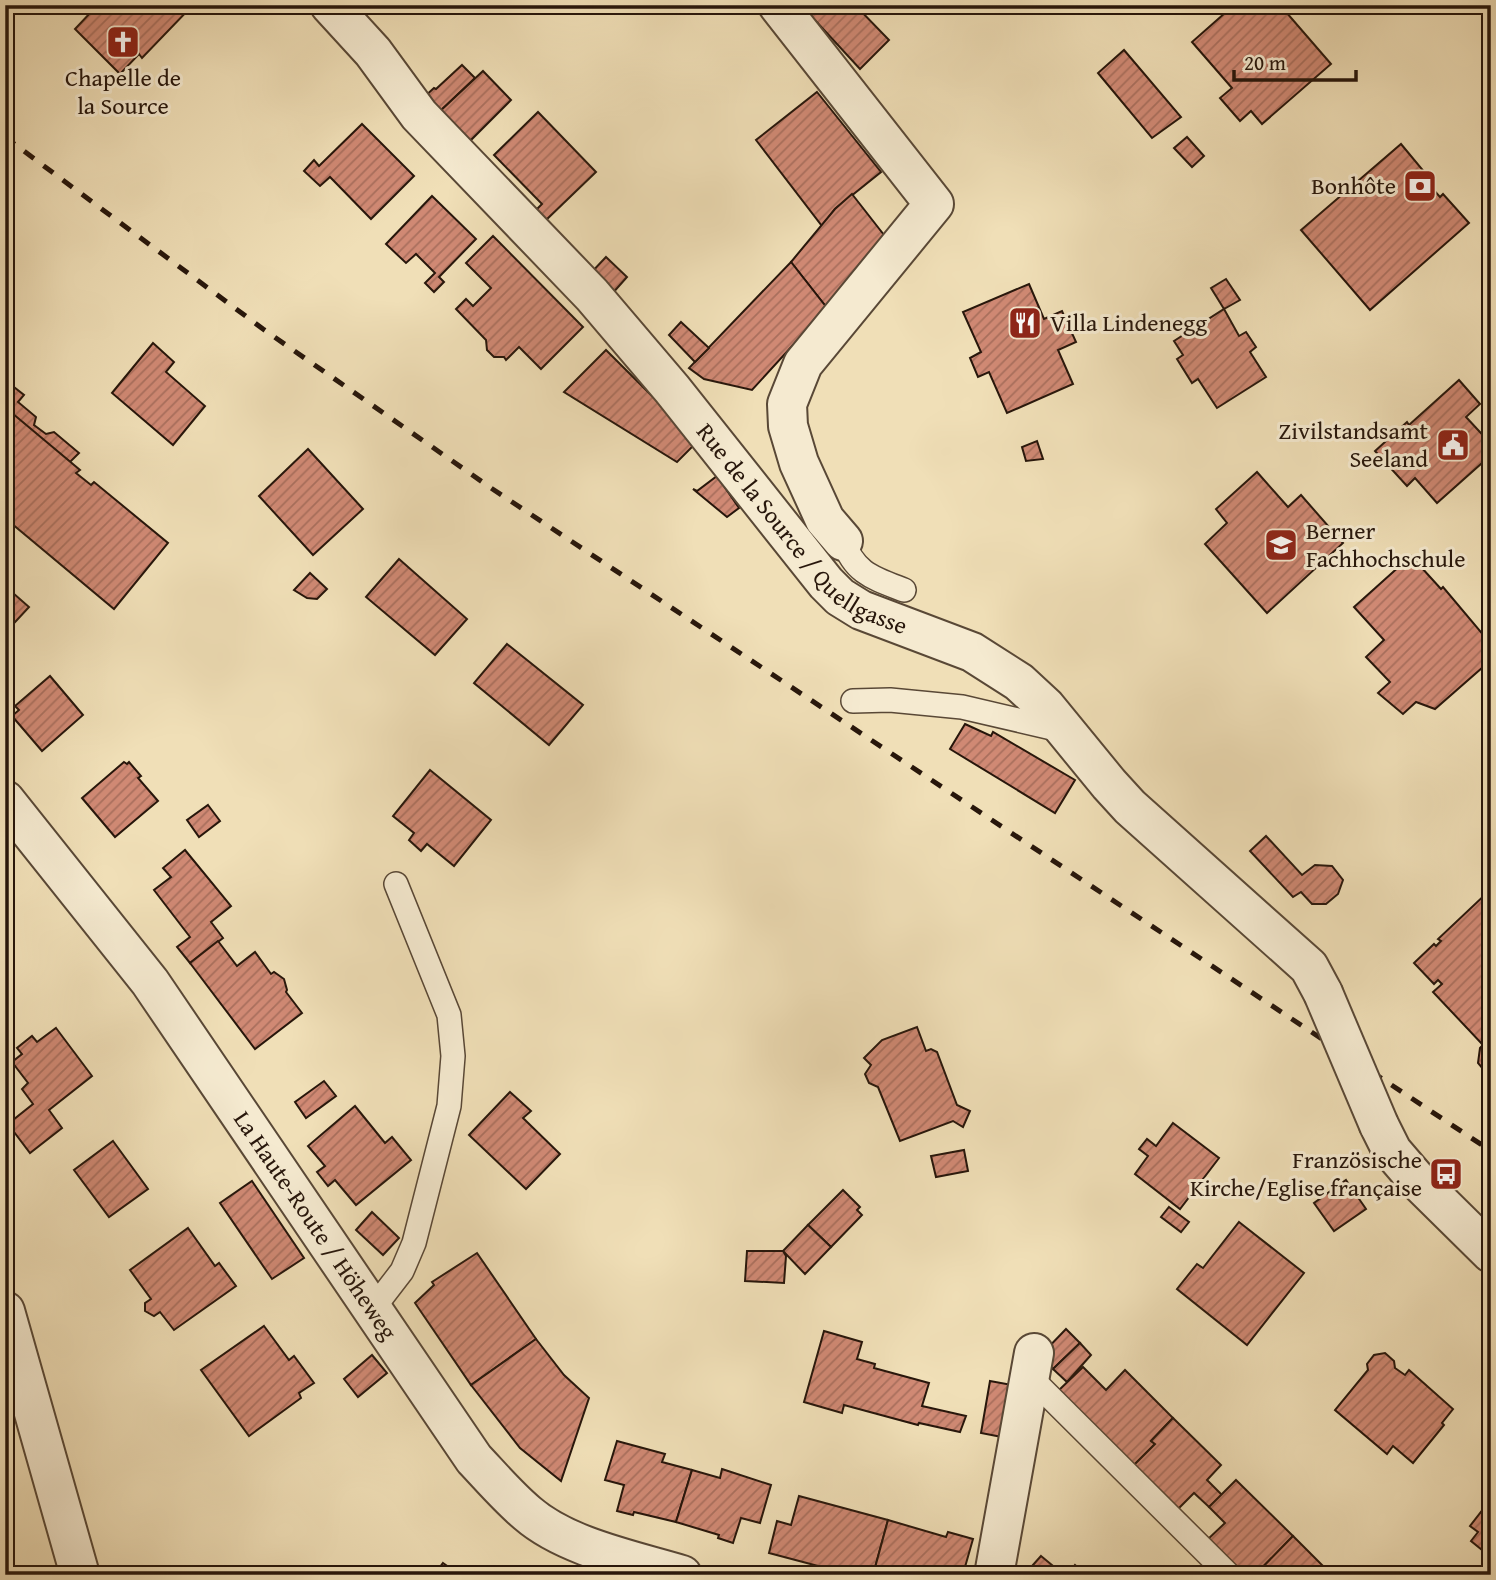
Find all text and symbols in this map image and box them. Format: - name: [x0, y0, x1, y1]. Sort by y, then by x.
- church icon: Chapelle de la Source: [104, 23, 142, 61]
- scale bar: [1234, 38, 1356, 82]
- text: 20 m: [1244, 47, 1286, 78]
- place label: Chapelle de la Source: [65, 60, 181, 123]
- bank icon: Bonhôte: [1401, 167, 1439, 205]
- place label: Bonhôte: [1311, 168, 1396, 203]
- restaurant icon: Villa Lindenegg: [1006, 304, 1044, 342]
- place label: Villa Lindenegg: [1050, 305, 1207, 340]
- place label: Zivilstandsamt Seeland: [1279, 413, 1429, 476]
- street label: Rue de la Source / Quellgasse: [689, 415, 912, 643]
- public building icon: Zivilstandsamt Seeland: [1434, 426, 1472, 464]
- place label: Berner Fachhochschule: [1306, 513, 1466, 576]
- school or university icon: Berner Fachhochschule: [1262, 526, 1300, 564]
- street label: La Haute-Route / Höheweg: [225, 1104, 406, 1347]
- place label: Französische Kirche/Eglise française: [1190, 1142, 1422, 1205]
- bus stop icon: Französische Kirche/Eglise française: [1427, 1155, 1465, 1193]

